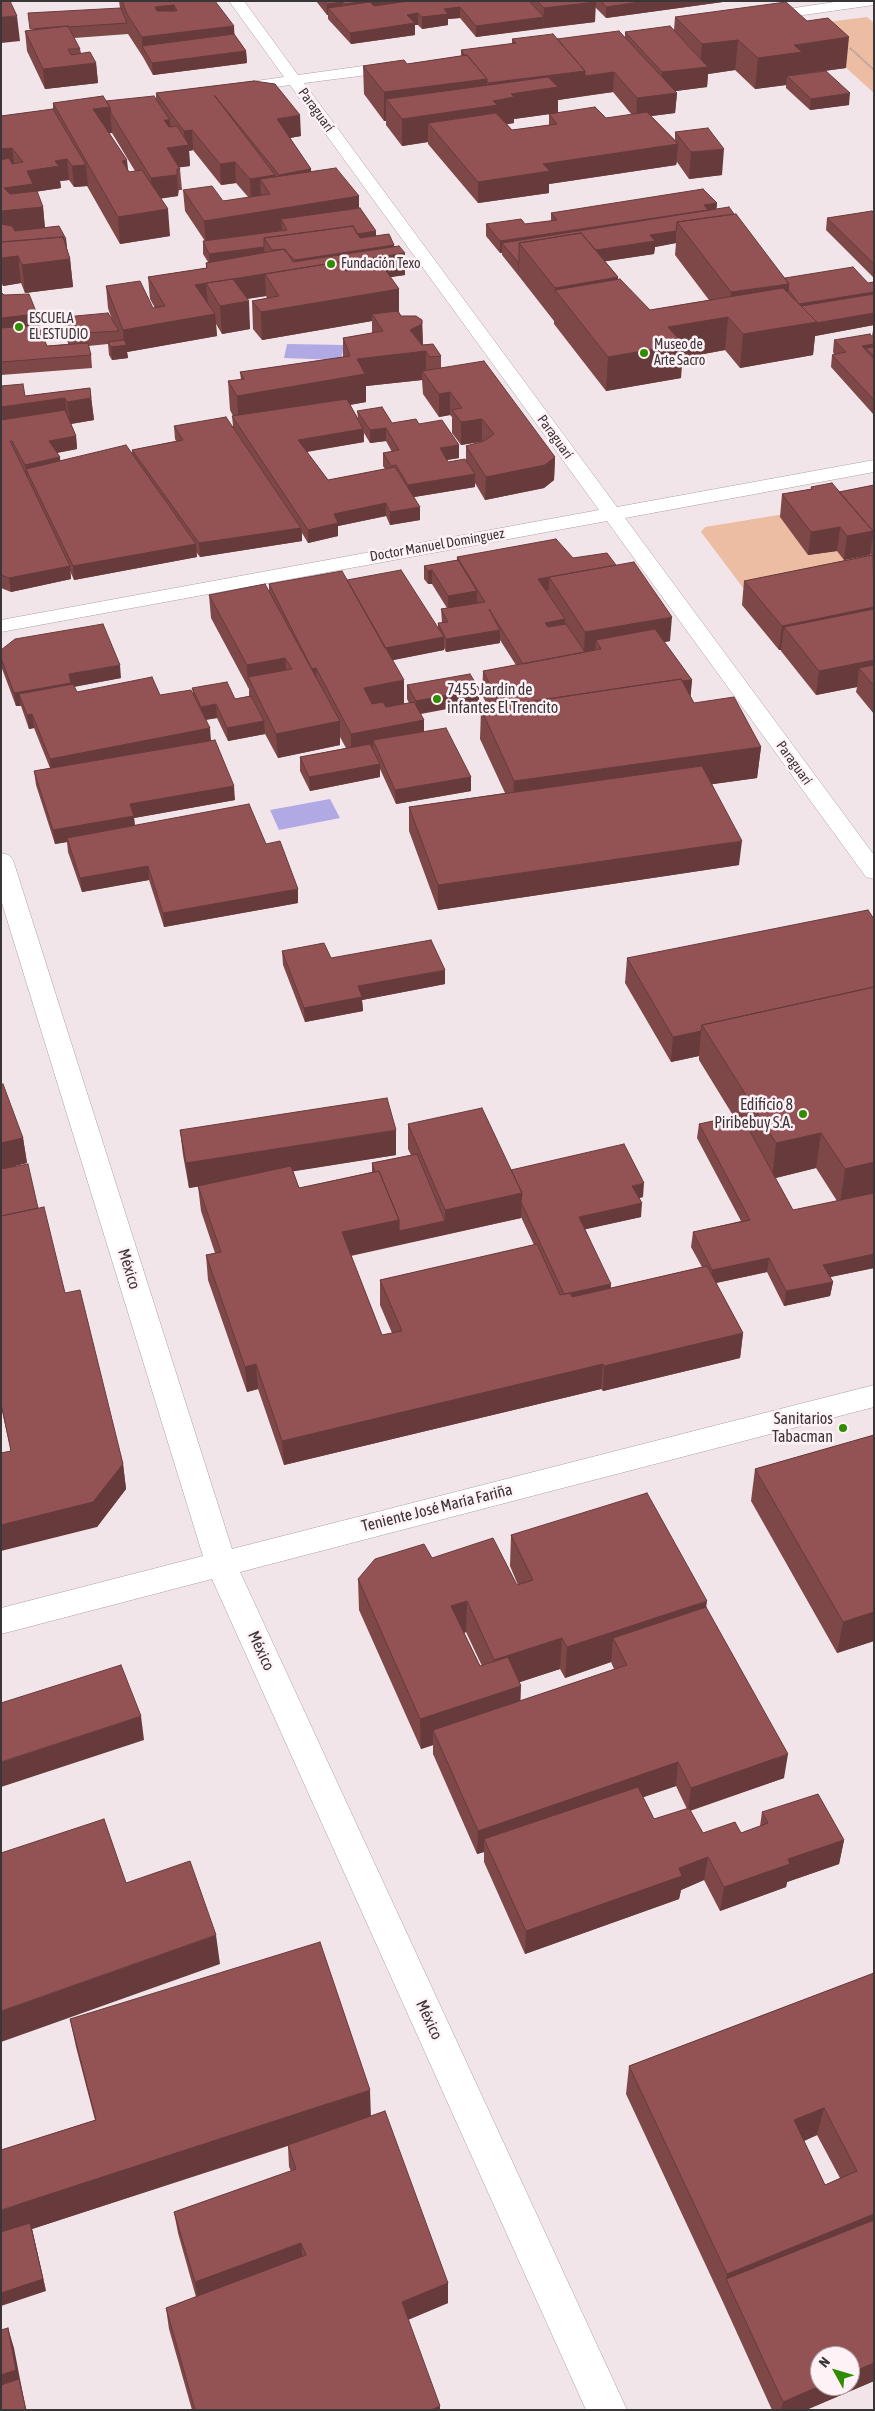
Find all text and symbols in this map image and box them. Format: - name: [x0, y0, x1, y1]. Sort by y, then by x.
- street label: Paraguarí: [294, 85, 338, 135]
- place label: Fundación Texo: [341, 256, 421, 272]
- marker: Fundación Texo: [325, 258, 337, 270]
- place label: ESCUELA EL ESTUDIO: [29, 311, 88, 344]
- marker: ESCUELA EL ESTUDIO: [13, 321, 25, 333]
- place label: Museo de Arte Sacro: [654, 337, 705, 370]
- marker: Museo de Arte Sacro: [638, 347, 650, 359]
- street label: Paraguarí: [533, 412, 577, 462]
- street label: Doctor Manuel Dominguez: [368, 525, 506, 565]
- place label: 7455 Jardín de infantes El Trencito: [447, 680, 558, 718]
- marker: 7455 Jardín de infantes El Trencito: [431, 693, 443, 705]
- street label: Paraguarí: [772, 738, 816, 788]
- place label: Edificio 8 Piribebuy S.A.: [714, 1095, 793, 1133]
- marker: Edificio 8 Piribebuy S.A.: [797, 1108, 809, 1120]
- street label: México: [114, 1246, 144, 1292]
- place label: Sanitarios Tabacman: [772, 1409, 833, 1447]
- marker: Sanitarios Tabacman: [837, 1422, 849, 1434]
- street label: Teniente José María Fariña: [360, 1480, 514, 1536]
- street label: México: [244, 1628, 278, 1674]
- street label: México: [412, 1997, 446, 2043]
- north arrow: [810, 2346, 860, 2396]
- text: N: [815, 2354, 833, 2370]

